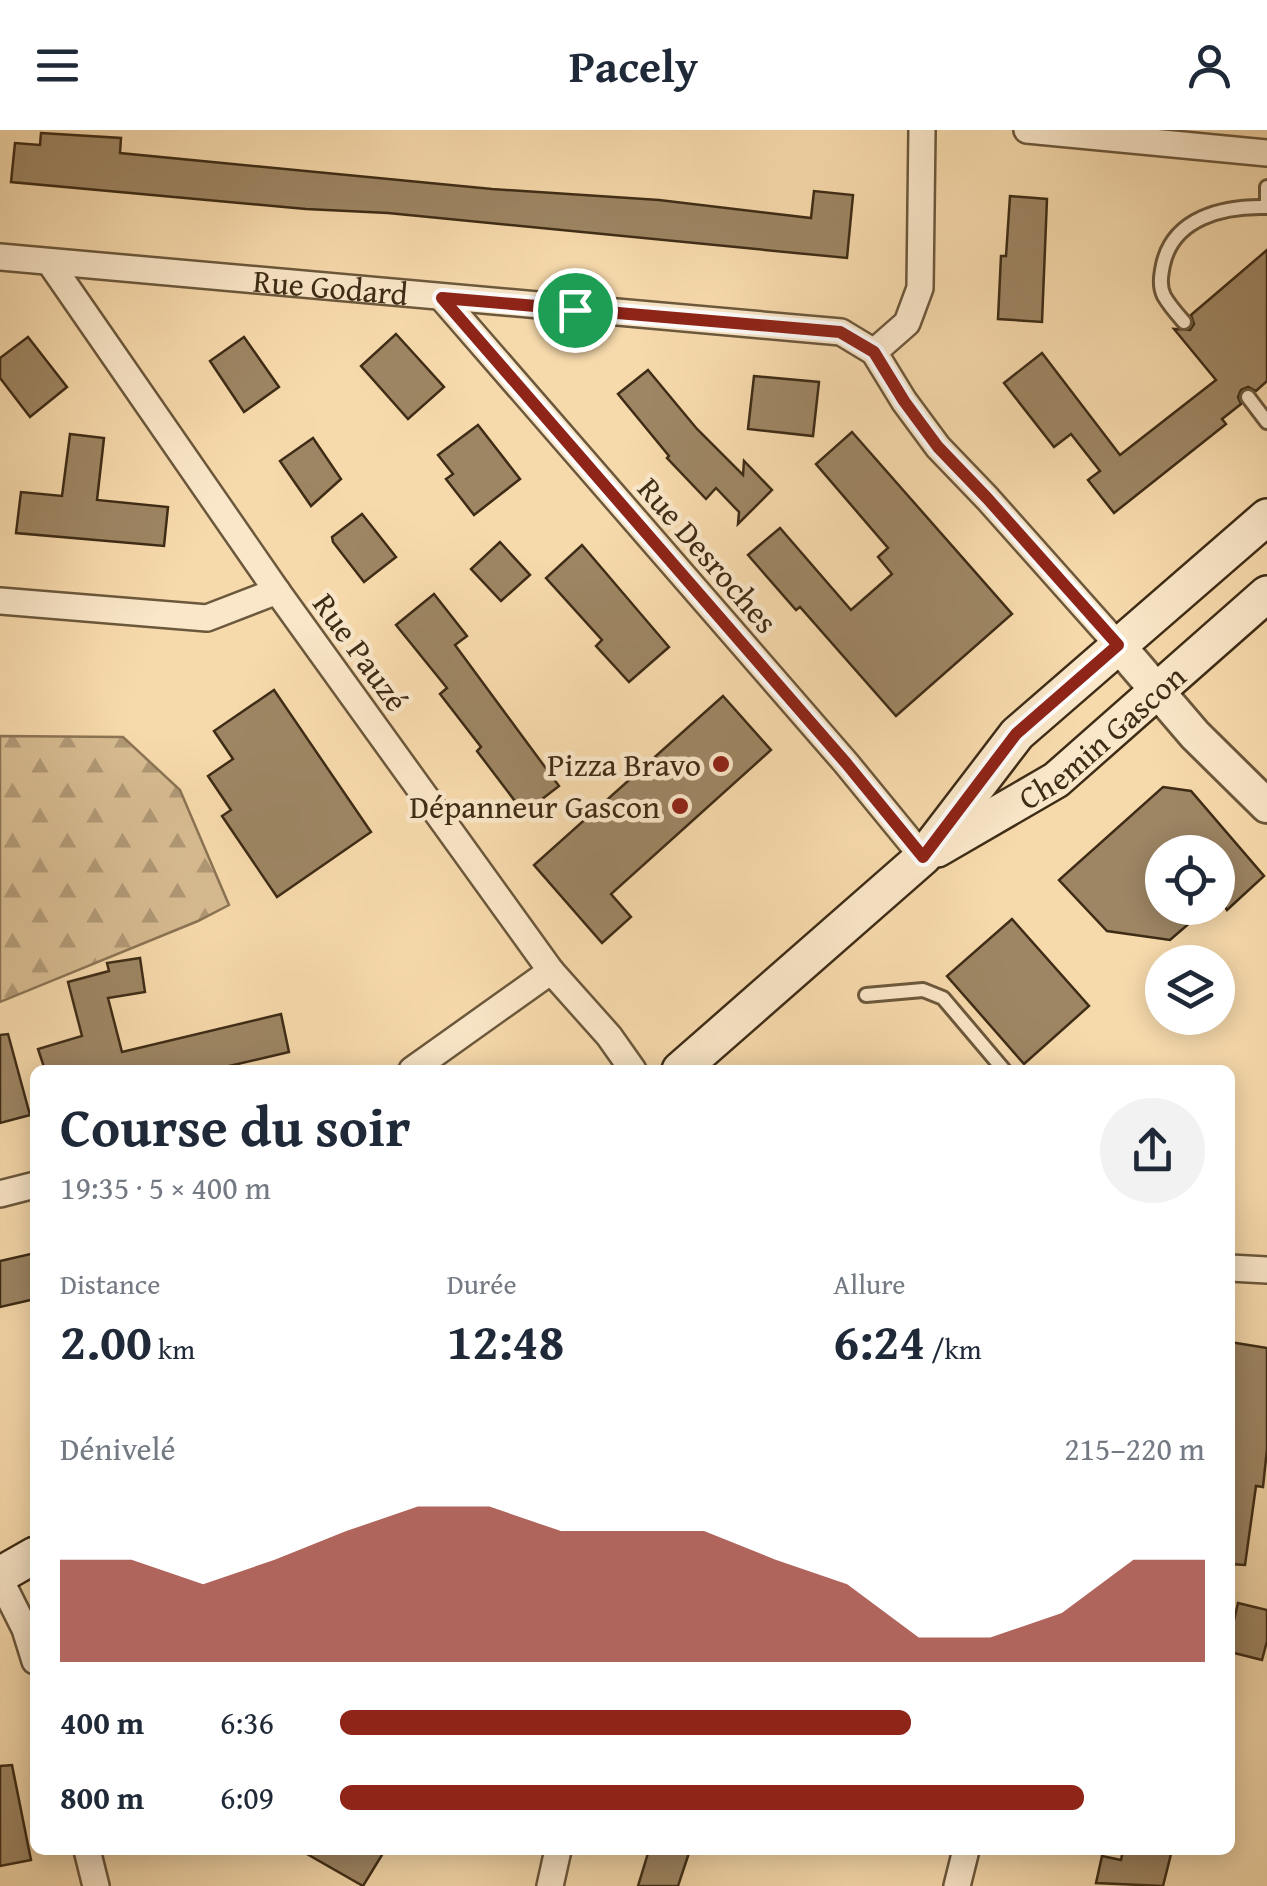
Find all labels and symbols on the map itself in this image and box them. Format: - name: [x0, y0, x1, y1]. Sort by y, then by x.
- street label: Rue Godard: [251, 256, 410, 317]
- pin: [533, 268, 618, 353]
- street label: Rue Desroches: [627, 467, 789, 643]
- street label: Rue Pauzé: [302, 583, 420, 721]
- street label: Chemin Gascon: [1009, 653, 1196, 821]
- place label: Pizza Bravo: [547, 741, 701, 788]
- marker: Pizza Bravo: [710, 753, 732, 775]
- place label: Dépanneur Gascon: [409, 783, 660, 830]
- marker: Dépanneur Gascon: [669, 795, 691, 817]

